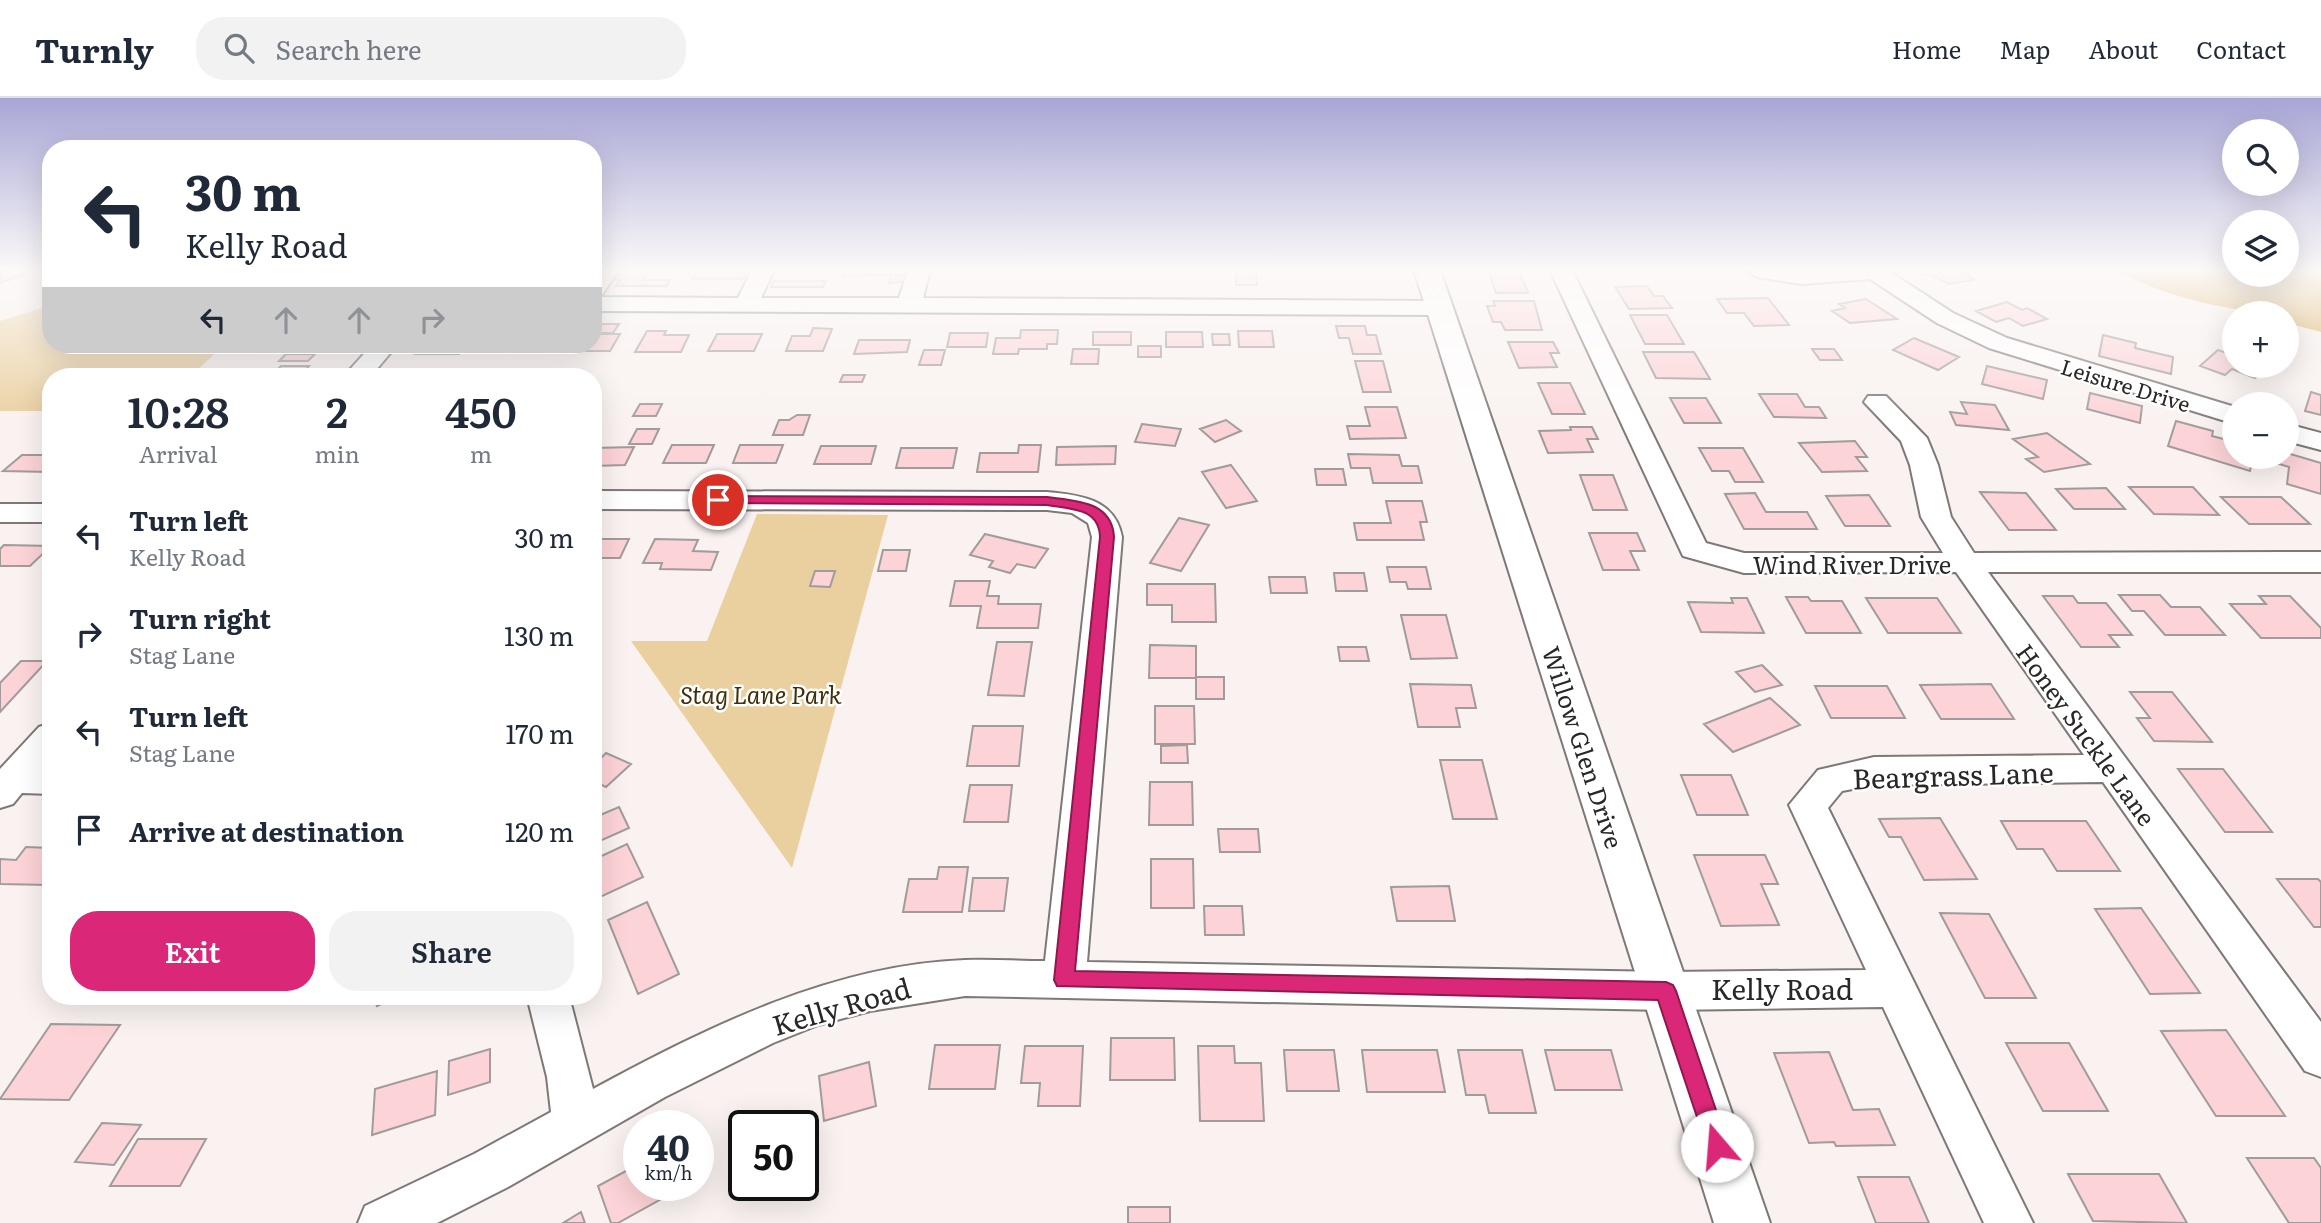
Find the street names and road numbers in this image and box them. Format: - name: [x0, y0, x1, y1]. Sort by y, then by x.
- street label: Leisure Drive: [2057, 350, 2195, 418]
- street label: Wind River Drive: [1753, 546, 1951, 581]
- street label: Honey Suckle Lane: [2009, 636, 2165, 832]
- street label: Willow Glen Drive: [1535, 641, 1633, 853]
- street label: Beargrass Lane: [1852, 750, 2054, 798]
- street label: Kelly Road: [767, 965, 915, 1045]
- street label: Kelly Road: [1711, 967, 1853, 1009]

